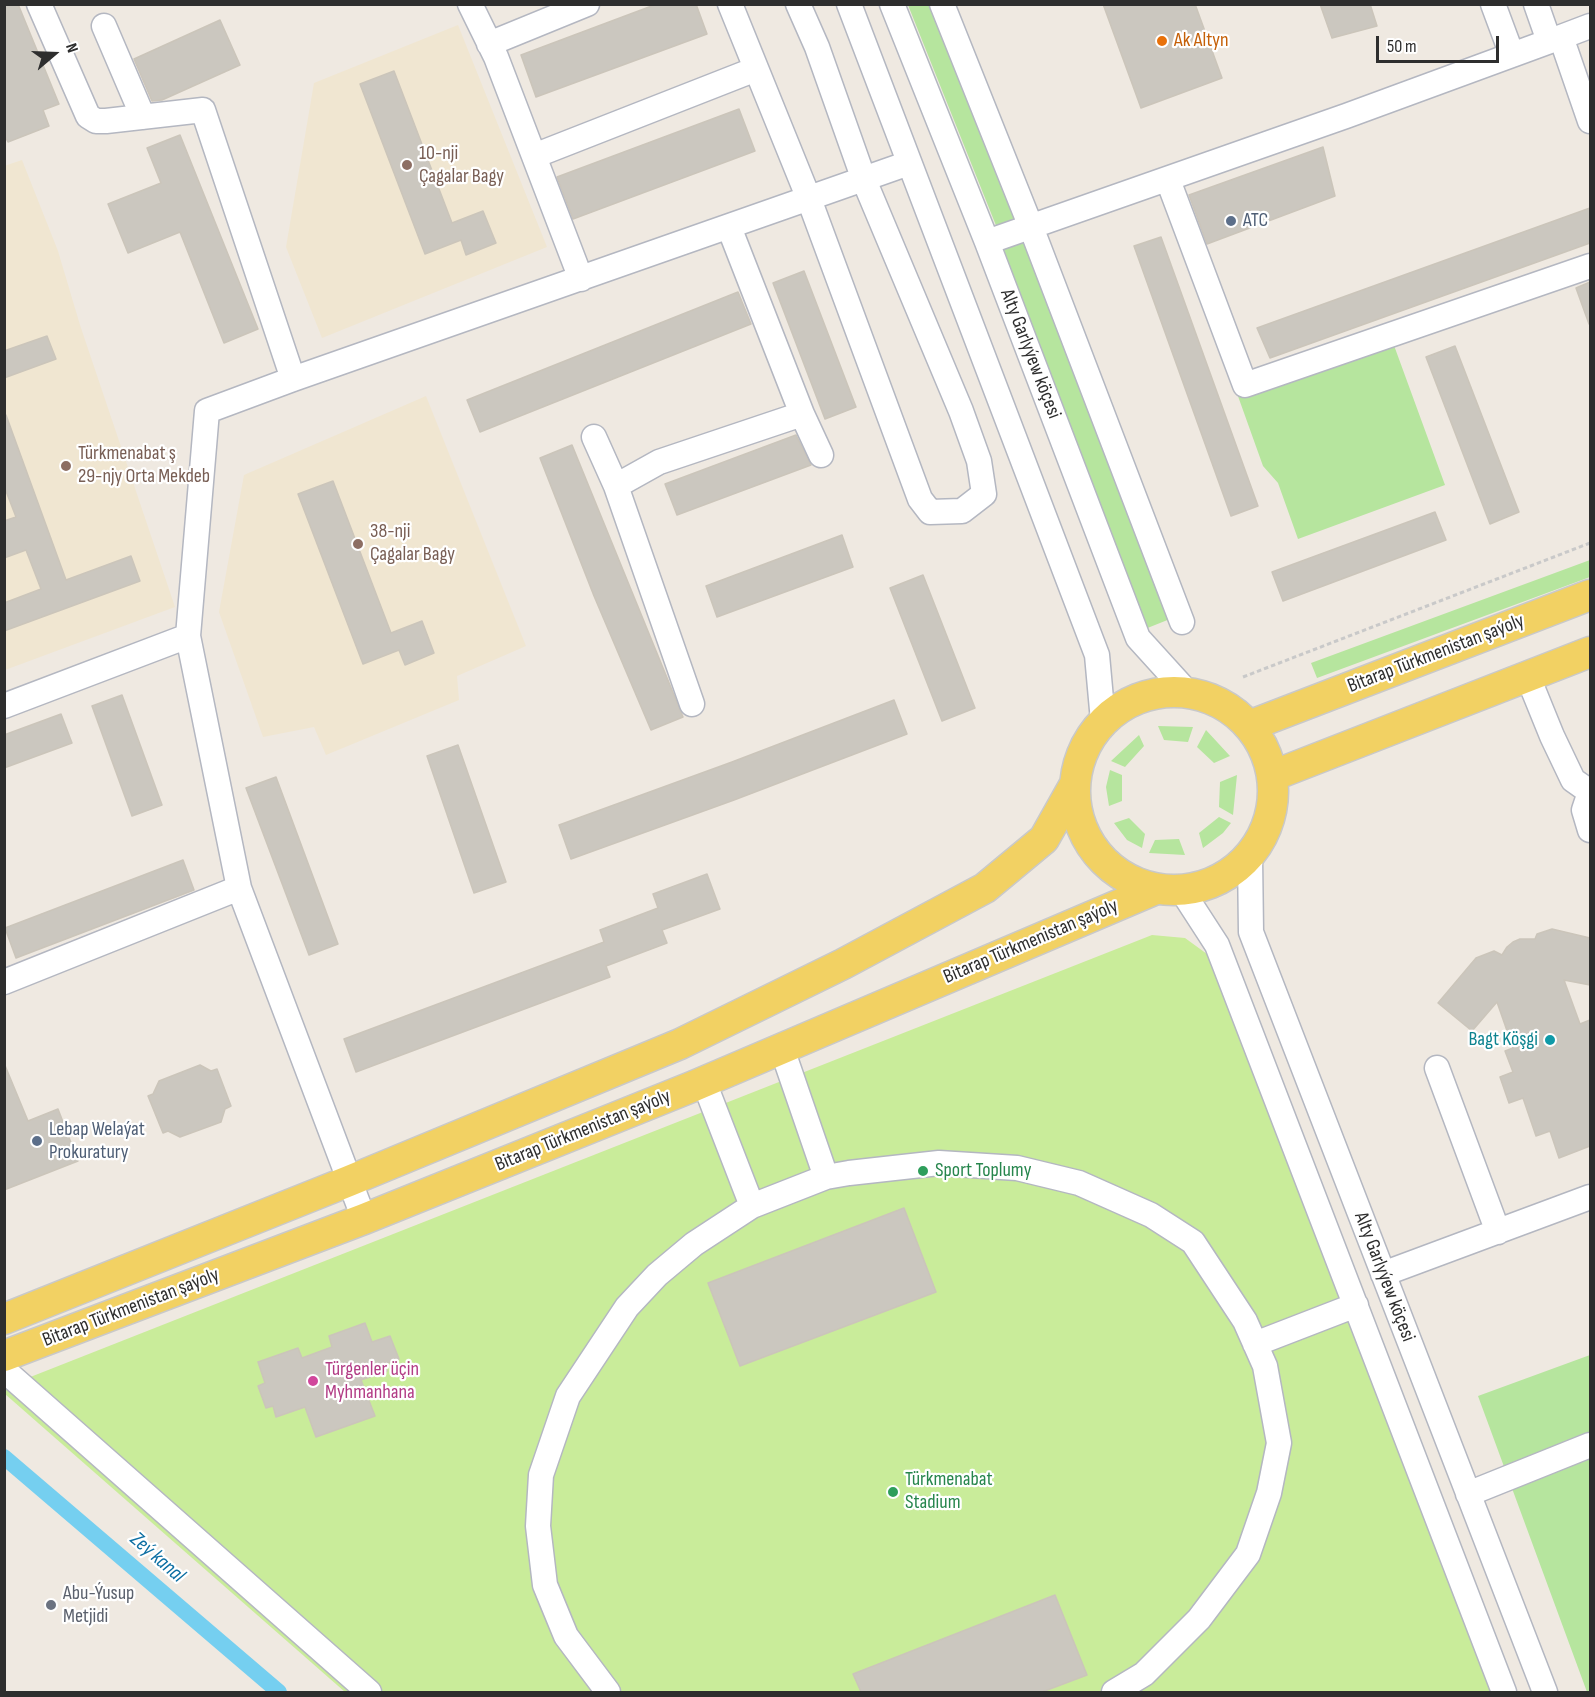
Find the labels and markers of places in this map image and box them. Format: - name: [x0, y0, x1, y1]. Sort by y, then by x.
- place label: Ak Altyn: [1174, 29, 1229, 53]
- marker: Ak Altyn: [1155, 34, 1169, 48]
- place label: 10-nji Çagalar Bagy: [419, 142, 504, 189]
- marker: 10-nji Çagalar Bagy: [400, 158, 414, 172]
- place label: АТС: [1243, 209, 1268, 233]
- marker: АТС: [1224, 214, 1238, 228]
- place label: Türkmenabat ş 29-njy Orta Mekdeb: [78, 442, 210, 489]
- marker: Türkmenabat ş 29-njy Orta Mekdeb: [59, 459, 73, 473]
- place label: 38-nji Çagalar Bagy: [370, 520, 455, 567]
- marker: 38-nji Çagalar Bagy: [351, 537, 365, 551]
- place label: Bagt Köşgi: [1468, 1028, 1538, 1052]
- marker: Bagt Köşgi: [1543, 1033, 1557, 1047]
- place label: Lebap Welaýat Prokuratury: [49, 1118, 145, 1165]
- marker: Lebap Welaýat Prokuratury: [30, 1134, 44, 1148]
- place label: Sport Toplumy: [935, 1159, 1031, 1183]
- marker: Sport Toplumy: [916, 1164, 930, 1178]
- place label: Türgenler üçin Myhmanhana: [325, 1358, 419, 1405]
- marker: Türgenler üçin Myhmanhana: [306, 1374, 320, 1388]
- place label: Türkmenabat Stadium: [905, 1468, 993, 1515]
- marker: Türkmenabat Stadium: [886, 1485, 900, 1499]
- place label: Abu-Ýusup Metjidi: [63, 1582, 134, 1629]
- marker: Abu-Ýusup Metjidi: [44, 1598, 58, 1612]

